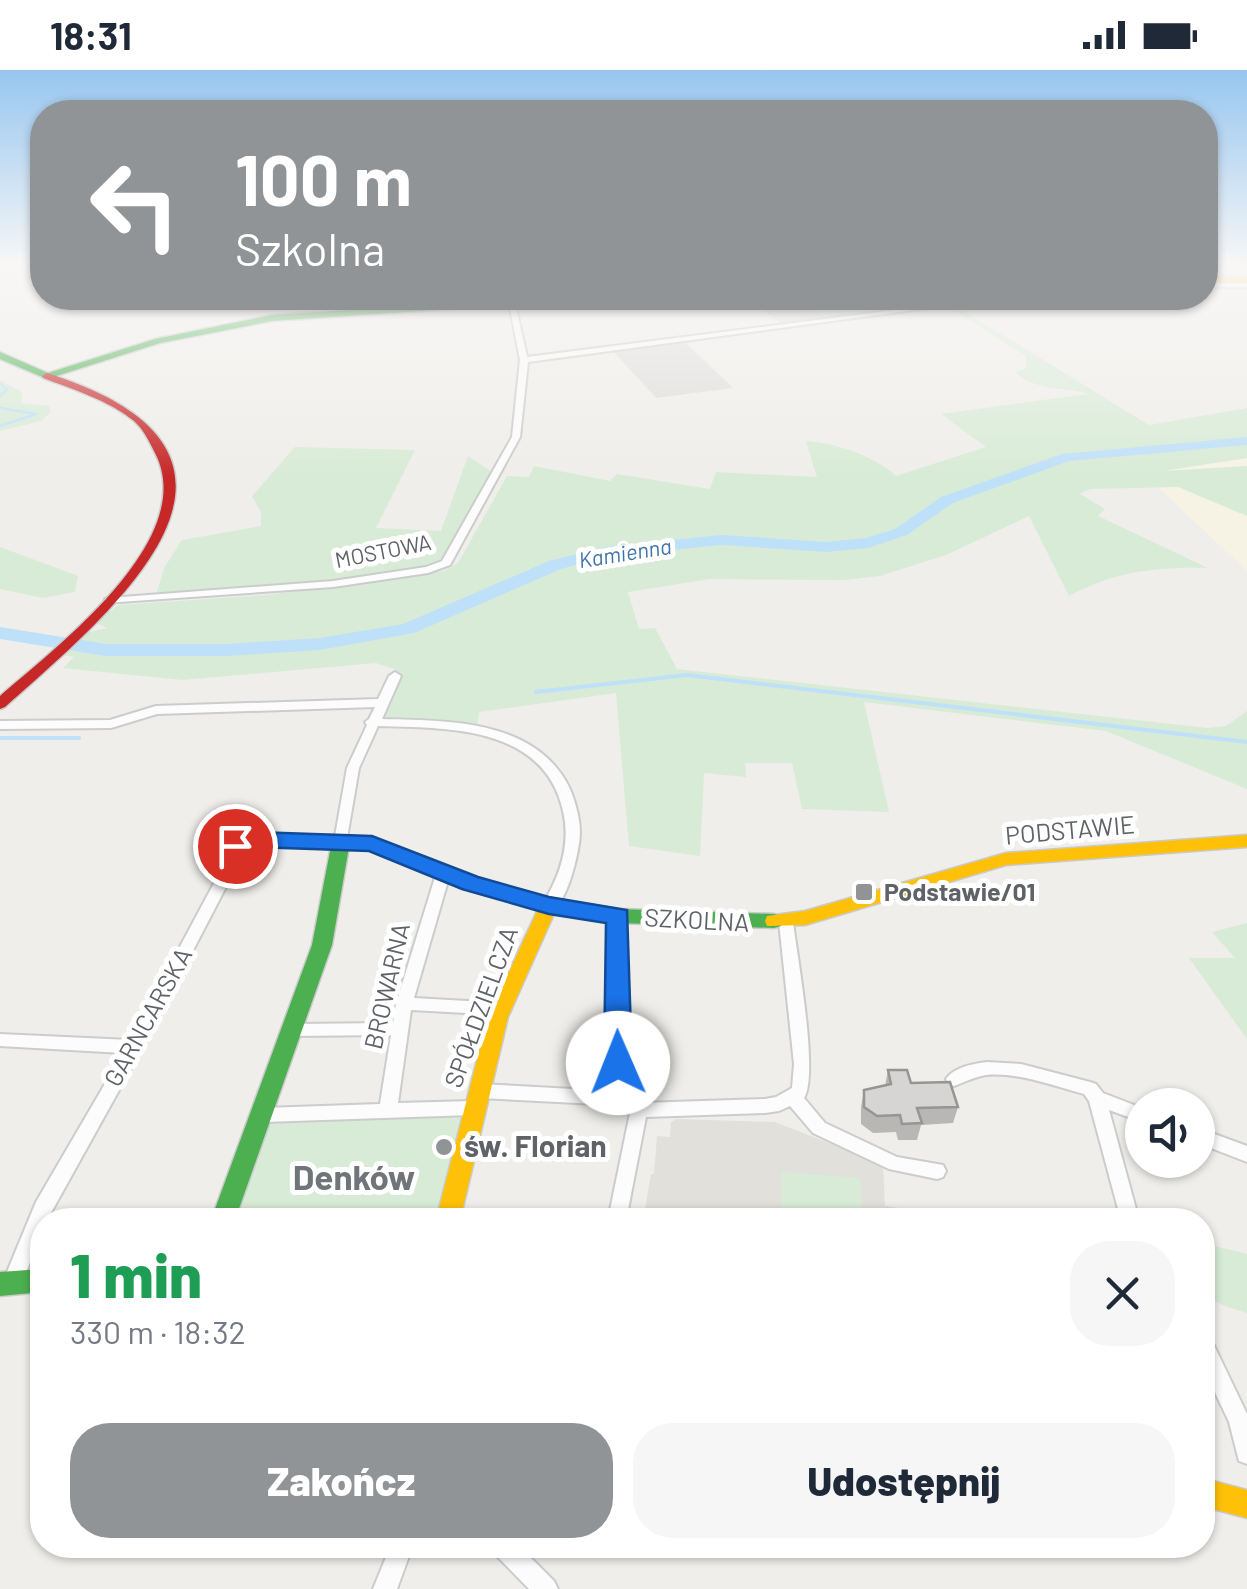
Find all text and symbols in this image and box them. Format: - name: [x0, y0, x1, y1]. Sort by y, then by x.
- text: 18:31: [50, 12, 132, 58]
- text: 100 m: [235, 136, 412, 220]
- icon: left: [70, 140, 200, 270]
- text: Szkolna: [235, 221, 385, 275]
- street label: MOSTOWA: [333, 528, 433, 572]
- water label: Kamienna: [577, 532, 673, 572]
- pin: [193, 804, 278, 889]
- street label: PODSTAWIE: [1004, 808, 1136, 850]
- icon: arrive: [208, 819, 263, 874]
- place label: Podstawie/01: [884, 876, 1035, 906]
- marker: Podstawie/01: [853, 881, 875, 903]
- street label: SZKOLNA: [644, 901, 750, 937]
- street label: BROWARNA: [357, 920, 415, 1052]
- street label: SPÓŁDZIELCZA: [437, 922, 523, 1091]
- street label: GARNCARSKA: [97, 942, 198, 1091]
- position arrow: [566, 1011, 670, 1115]
- map controls: [1125, 1088, 1215, 1178]
- button: sound: [1125, 1088, 1215, 1178]
- place label: św. Florian: [464, 1127, 607, 1163]
- marker: św. Florian: [433, 1136, 455, 1158]
- district label: Denków: [293, 1155, 415, 1197]
- text: 1 min: [70, 1238, 202, 1310]
- button: close: [1070, 1241, 1175, 1346]
- text: 330 m · 18:32: [70, 1312, 246, 1350]
- button: Zakończ: [70, 1423, 613, 1538]
- button: Udostępnij: [633, 1423, 1175, 1538]

